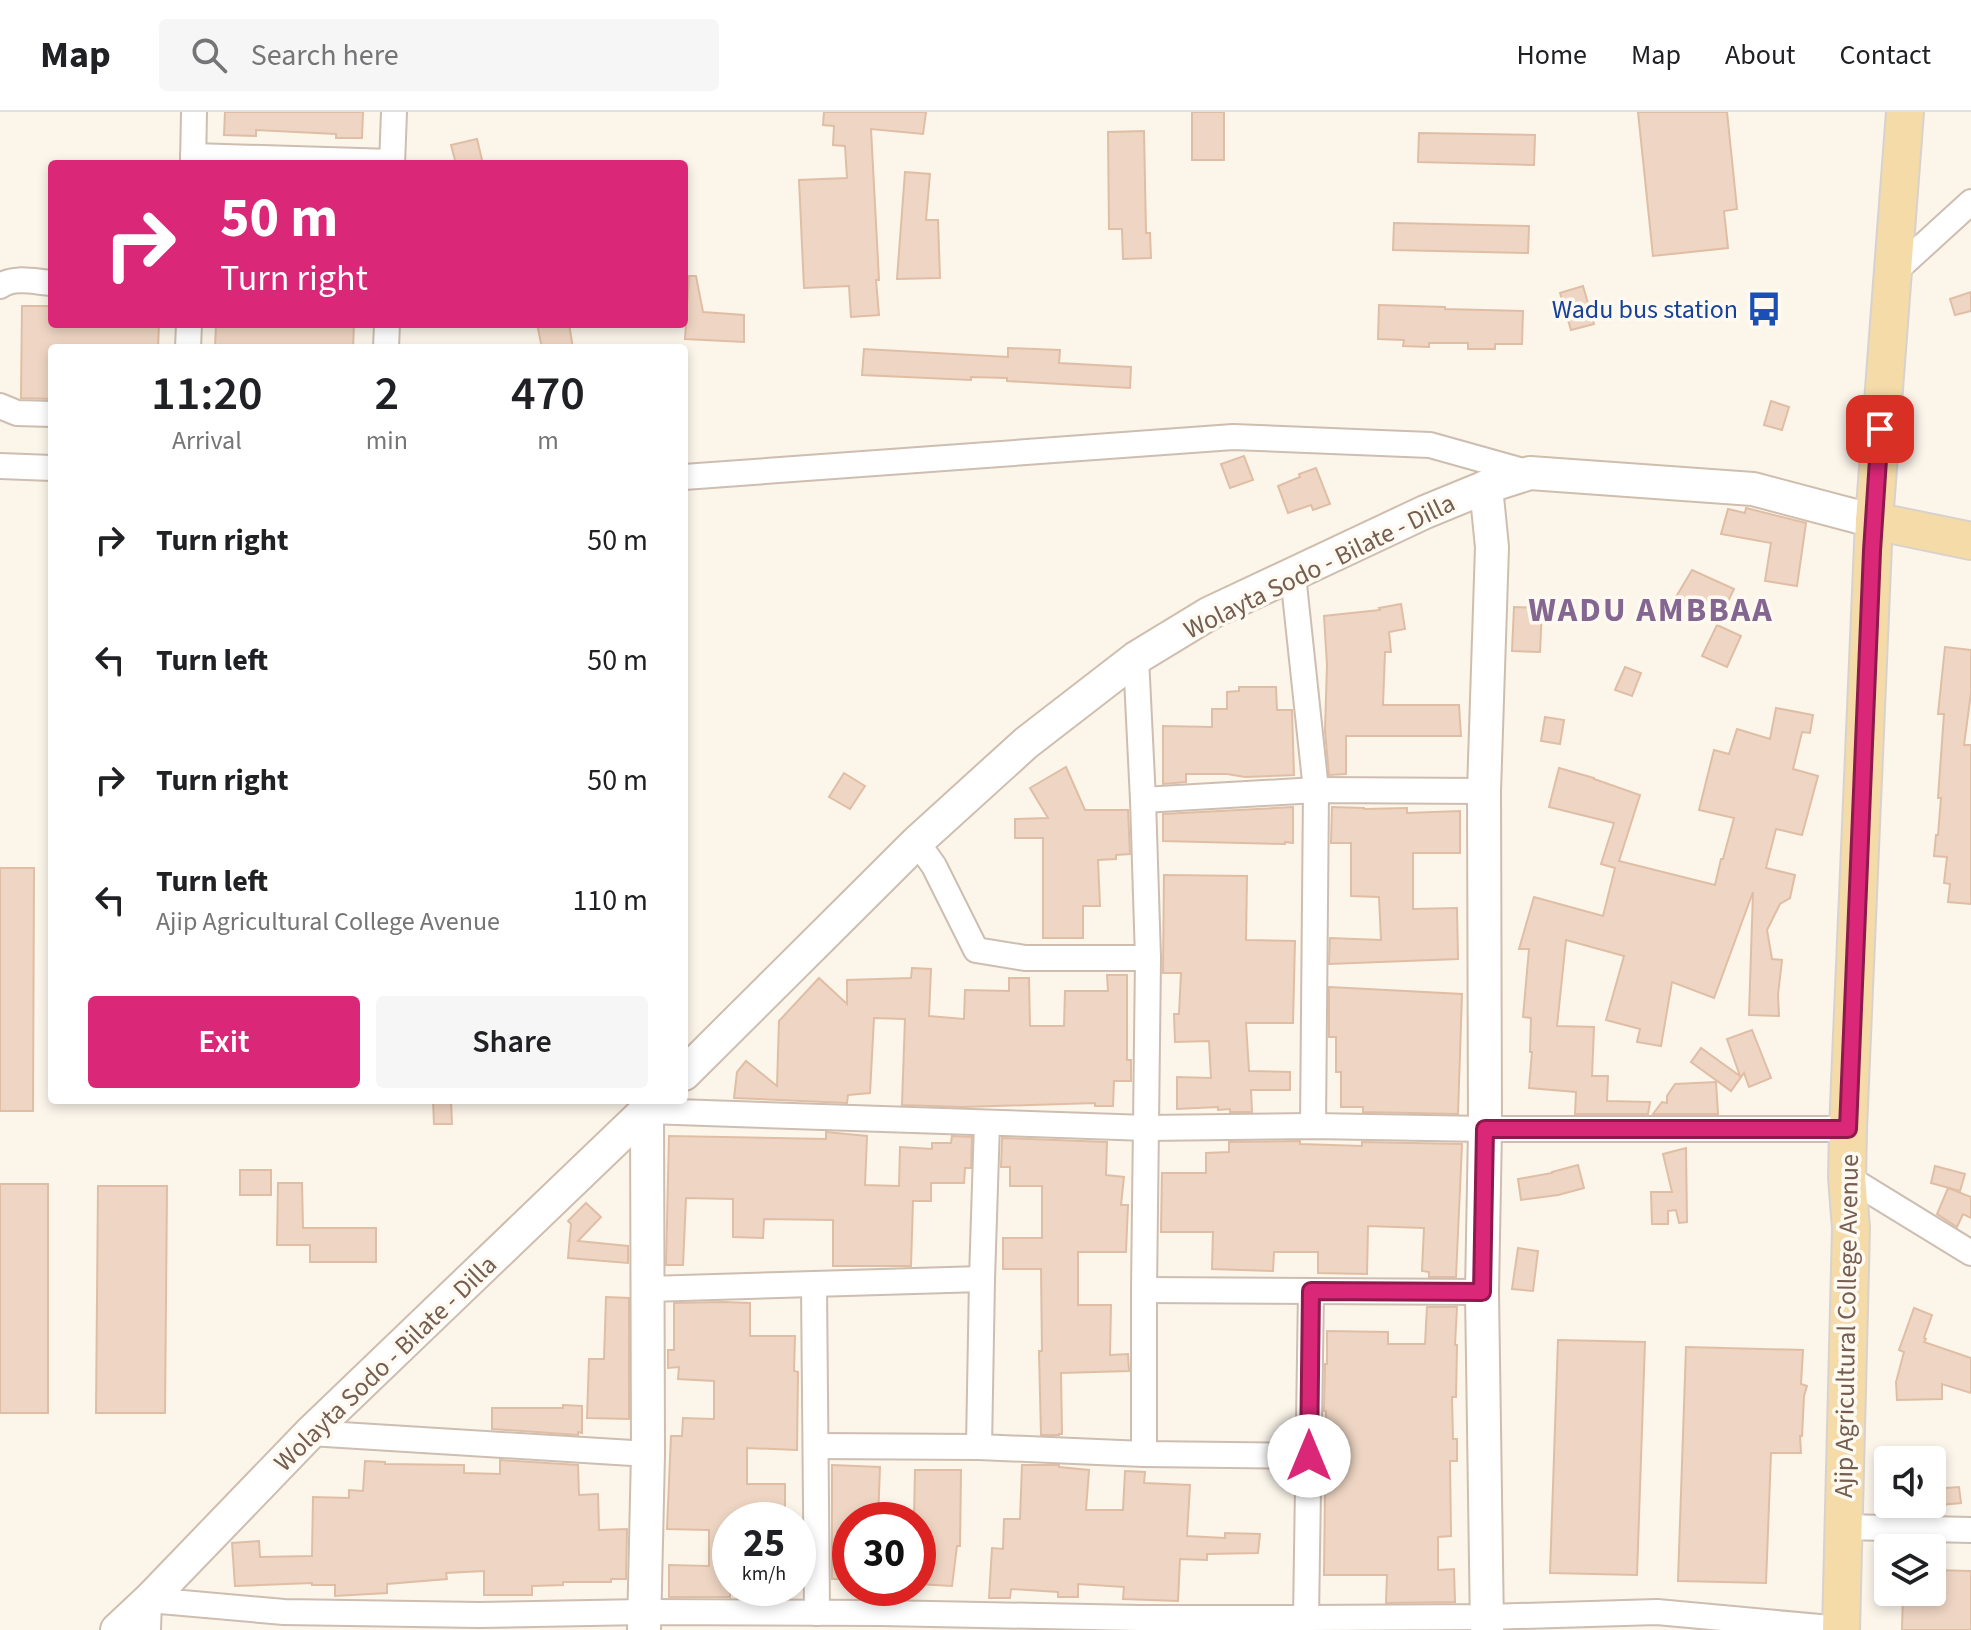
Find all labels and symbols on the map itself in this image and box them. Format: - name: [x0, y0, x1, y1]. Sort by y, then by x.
- bus stop icon: Wadu bus station: [1745, 290, 1783, 328]
- place label: Wadu bus station: [1552, 291, 1738, 328]
- pin: [1846, 395, 1914, 463]
- street label: Wolayta Sodo - Bilate - Dilla: [1177, 485, 1461, 648]
- district label: WADU AMBBAA: [1528, 586, 1774, 635]
- street label: Ajip Agricultural College Avenue: [1825, 1154, 1868, 1498]
- street label: Wolayta Sodo - Bilate - Dilla: [265, 1247, 505, 1480]
- position arrow: [1267, 1414, 1351, 1498]
- speed limit sign: 30: [832, 1502, 936, 1606]

